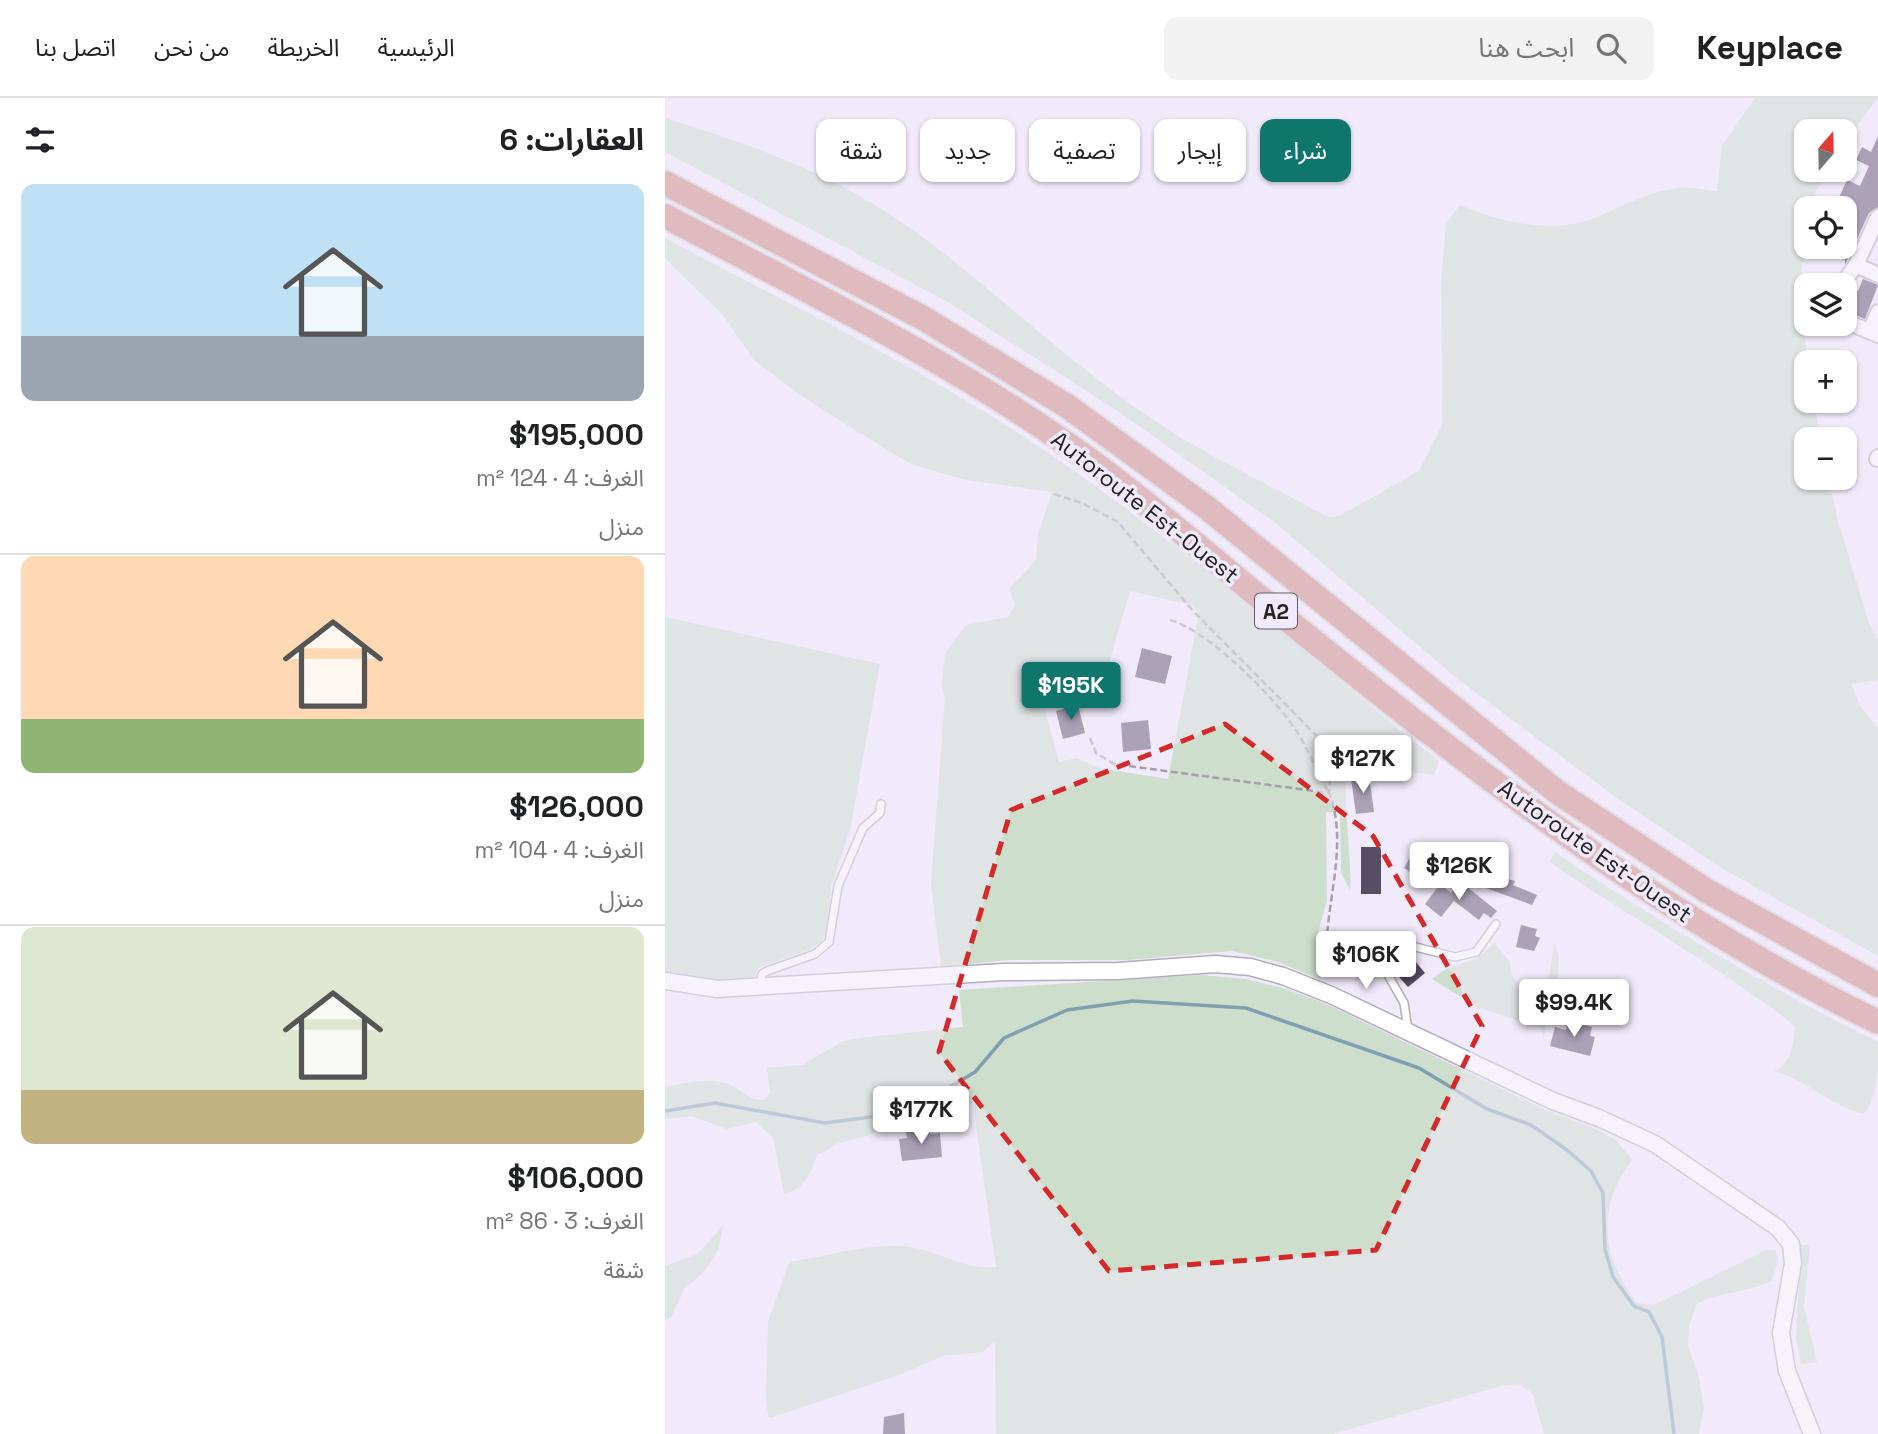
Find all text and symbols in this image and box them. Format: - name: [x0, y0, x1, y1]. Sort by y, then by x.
- search box: [1164, 17, 1654, 80]
- text: Keyplace: [1696, 27, 1843, 69]
- icon: search: [1592, 29, 1630, 67]
- text: ابحث هنا: [1478, 31, 1574, 65]
- text: اتصل بنا: [35, 32, 116, 63]
- text: من نحن: [154, 32, 230, 63]
- text: الخريطة: [268, 32, 340, 63]
- text: الرئيسية: [378, 32, 455, 63]
- chip: شقة: [816, 119, 906, 182]
- chip: جديد: [920, 119, 1015, 182]
- chip: تصفية: [1029, 119, 1140, 182]
- chip: إيجار: [1154, 119, 1246, 182]
- chip: شراء: [1260, 119, 1351, 182]
- north arrow: [1794, 119, 1857, 182]
- map controls: [1794, 119, 1857, 490]
- text: العقارات: 6: [499, 120, 644, 159]
- icon: filters: [21, 121, 59, 159]
- button: locate: [1794, 196, 1857, 259]
- icon: home: [270, 229, 396, 355]
- button: layers: [1794, 273, 1857, 336]
- button: +: [1794, 350, 1857, 413]
- text: $195,000: [509, 415, 644, 454]
- street label: Autoroute Est-Ouest: [1045, 424, 1245, 590]
- button: −: [1794, 427, 1857, 490]
- text: الغرف: 4 · 124 m²: [476, 463, 644, 493]
- text: منزل: [599, 512, 644, 542]
- road number: A2: [1255, 594, 1297, 628]
- icon: home: [270, 601, 396, 727]
- pin: $195K: [1022, 662, 1120, 722]
- text: $195K: [1038, 670, 1104, 700]
- pin: $127K: [1314, 736, 1412, 795]
- text: $127K: [1331, 743, 1395, 773]
- street label: Autoroute Est-Ouest: [1492, 773, 1698, 929]
- text: $126,000: [509, 787, 644, 826]
- text: الغرف: 4 · 104 m²: [474, 835, 644, 865]
- pin: $126K: [1410, 842, 1508, 902]
- text: $126K: [1426, 850, 1492, 880]
- text: منزل: [599, 884, 644, 914]
- pin: $106K: [1317, 932, 1415, 991]
- text: $106K: [1332, 939, 1400, 969]
- icon: home: [270, 972, 396, 1098]
- pin: $99.4K: [1517, 979, 1631, 1039]
- text: $99.4K: [1535, 987, 1613, 1017]
- pin: $177K: [872, 1086, 970, 1146]
- text: $177K: [889, 1094, 953, 1124]
- text: $106,000: [508, 1158, 644, 1197]
- text: الغرف: 3 · 86 m²: [485, 1206, 644, 1236]
- text: شقة: [603, 1255, 644, 1285]

